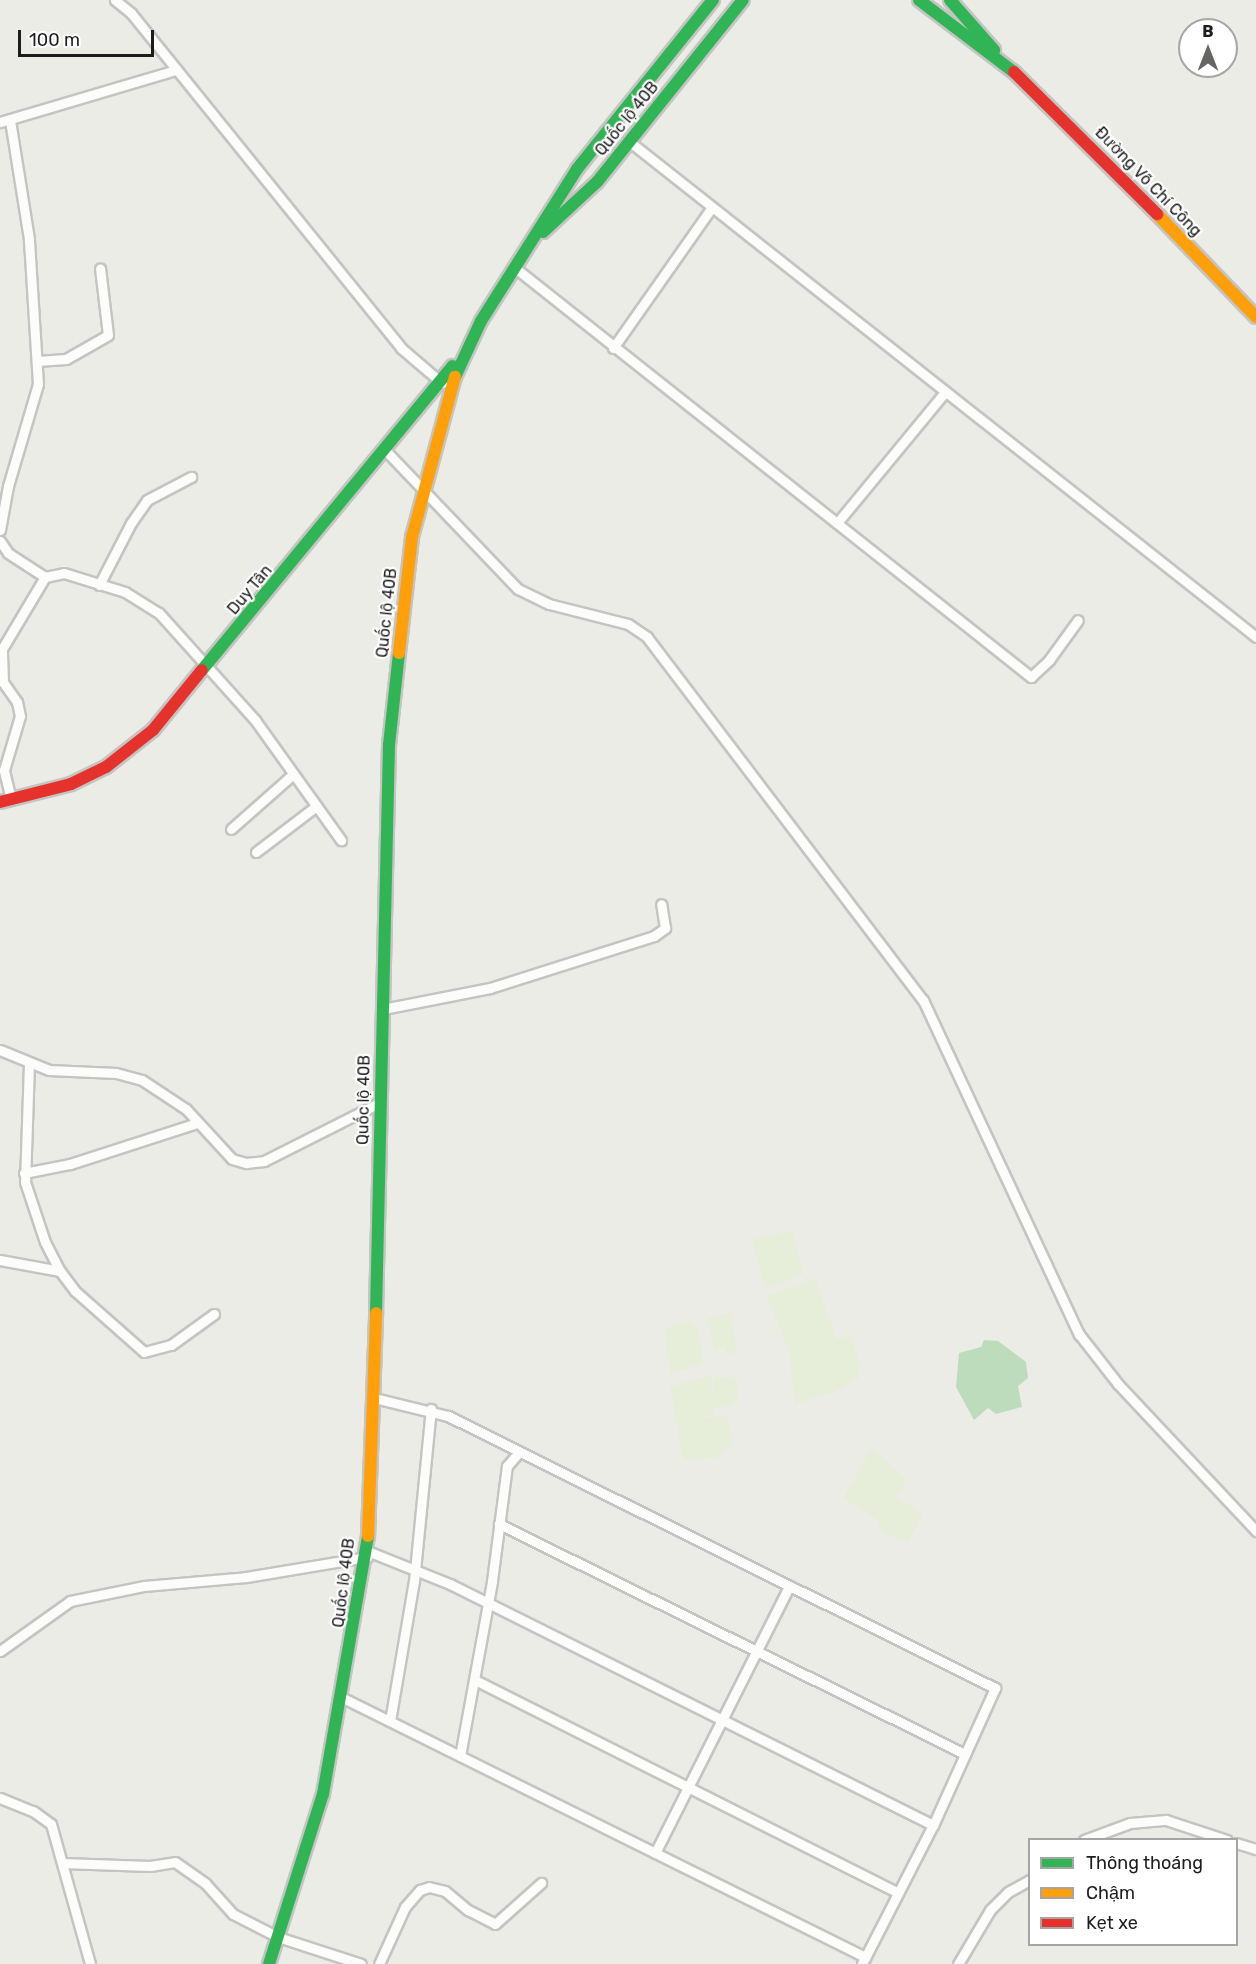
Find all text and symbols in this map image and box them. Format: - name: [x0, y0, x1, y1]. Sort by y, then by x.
- scale bar: [21, 18, 158, 56]
- north arrow: [1178, 18, 1238, 78]
- text: B: [1202, 22, 1214, 41]
- text: 100 m: [29, 29, 80, 51]
- street label: Quốc lộ 40B: [591, 78, 663, 160]
- street label: Đường Võ Chí Công: [1091, 123, 1205, 241]
- street label: Duy Tân: [223, 561, 277, 619]
- street label: Quốc lộ 40B: [373, 567, 401, 659]
- street label: Quốc lộ 40B: [354, 1055, 374, 1145]
- street label: Quốc lộ 40B: [329, 1537, 359, 1629]
- legend: [1028, 1838, 1238, 1946]
- text: Thông thoáng: [1086, 1852, 1203, 1874]
- text: Chậm: [1086, 1882, 1135, 1904]
- text: Kẹt xe: [1086, 1912, 1138, 1934]

